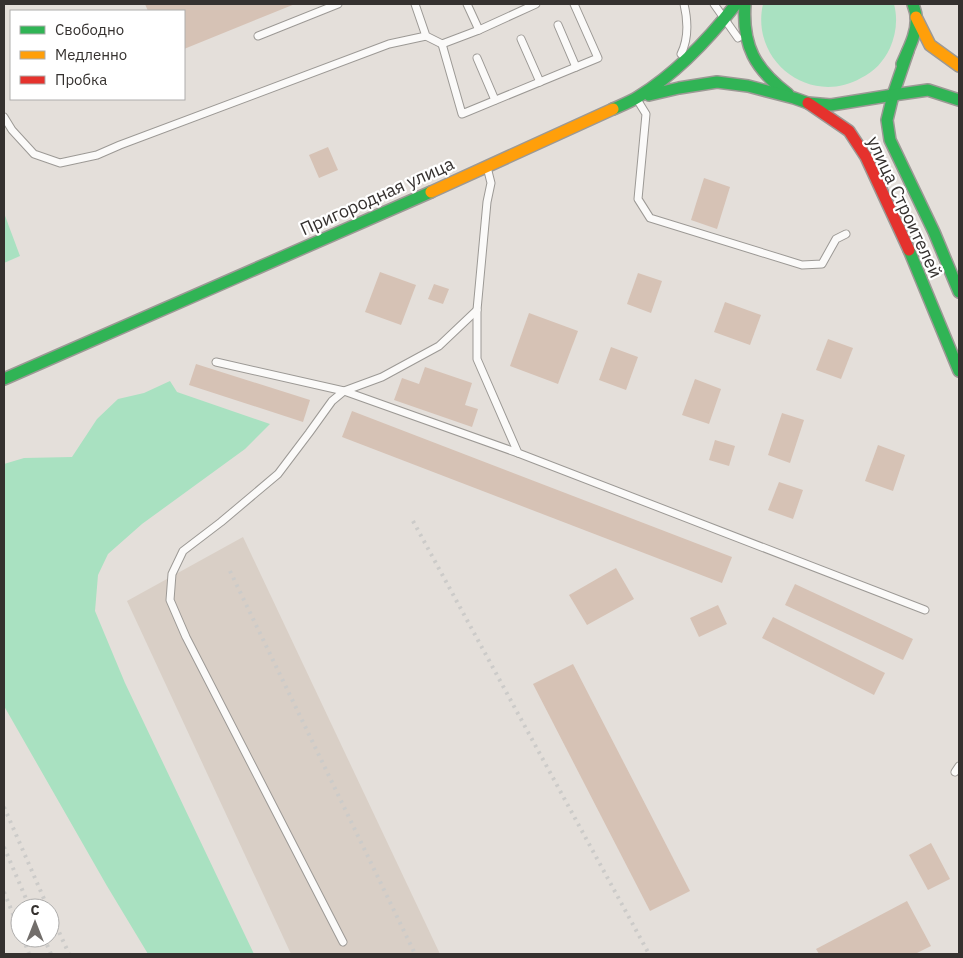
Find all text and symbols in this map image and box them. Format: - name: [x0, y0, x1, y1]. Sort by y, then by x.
- legend: [10, 10, 185, 100]
- text: Свободно: [55, 20, 124, 39]
- text: Медленно: [55, 45, 127, 64]
- text: Пробка: [55, 70, 107, 89]
- street label: улица Строителей: [862, 133, 948, 281]
- street label: Пригородная улица: [296, 152, 458, 240]
- north arrow: [10, 898, 60, 948]
- text: С: [30, 901, 40, 919]

